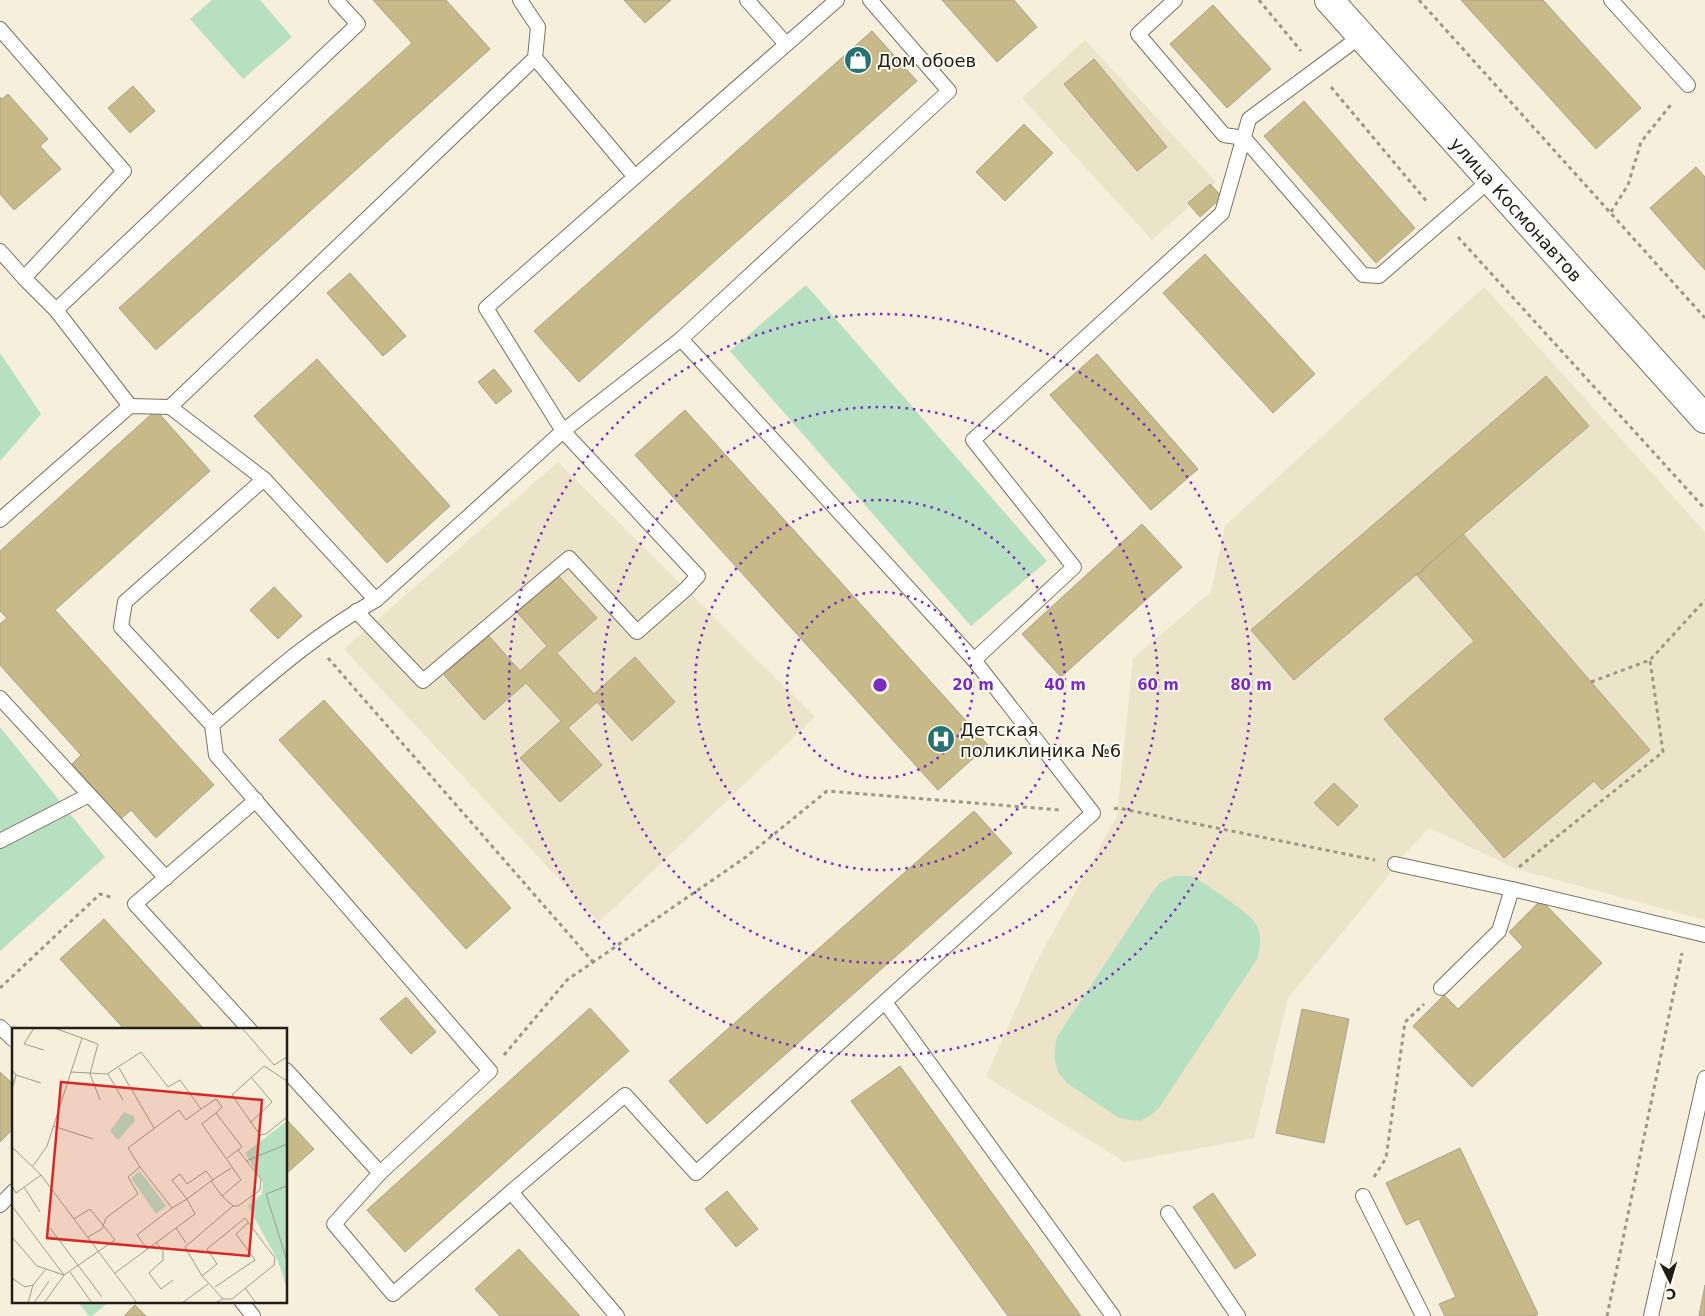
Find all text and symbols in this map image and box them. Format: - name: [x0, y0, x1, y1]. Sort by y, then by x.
- shop icon: Дом обоев: [843, 45, 873, 75]
- place label: Дом обоев: [877, 50, 976, 71]
- street label: улица Космонавтов: [1446, 133, 1587, 286]
- centre of rings: [871, 676, 889, 694]
- text: 20 m: [952, 676, 994, 694]
- text: 40 m: [1044, 676, 1086, 694]
- text: 60 m: [1137, 676, 1179, 694]
- text: 80 m: [1230, 676, 1272, 694]
- place label: Детская поликлиника №6: [960, 719, 1121, 761]
- hospital icon: Детская поликлиника №6: [926, 724, 956, 754]
- inset map: [12, 1028, 288, 1304]
- north arrow: [1645, 1256, 1695, 1306]
- text: С: [1665, 1286, 1677, 1302]

